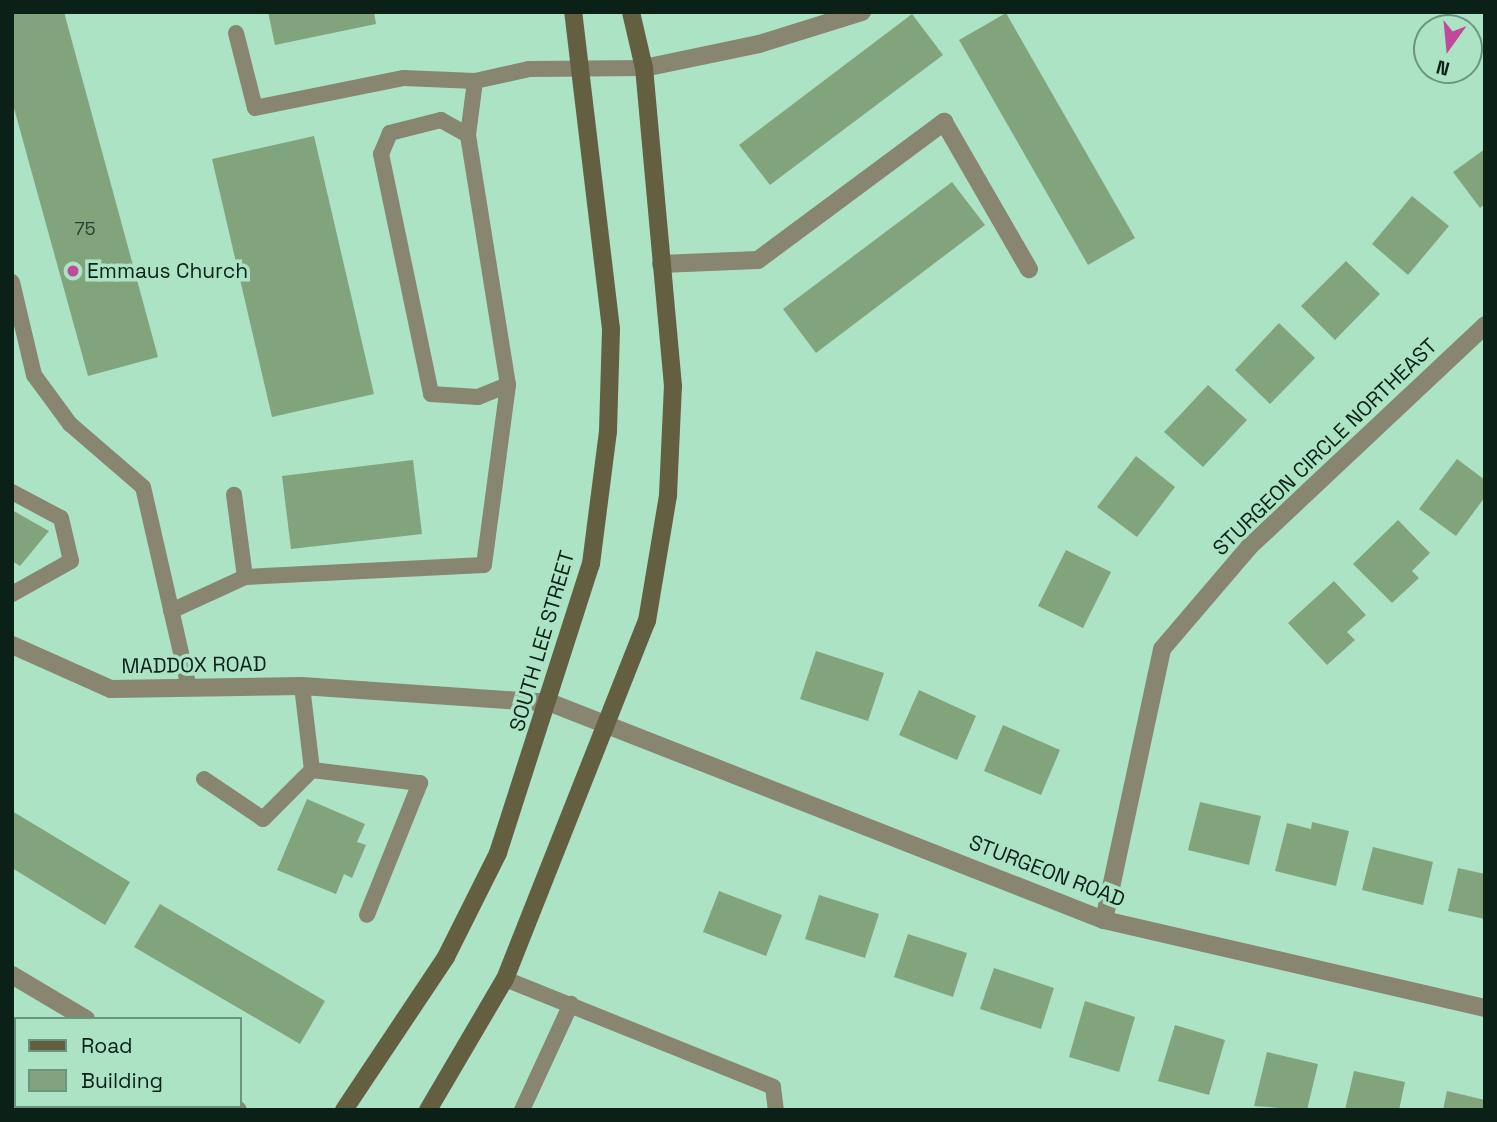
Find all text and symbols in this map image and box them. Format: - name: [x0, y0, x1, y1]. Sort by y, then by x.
- north arrow: [1413, 14, 1483, 84]
- text: N: [1434, 54, 1452, 82]
- house number: 75: [75, 218, 95, 240]
- place label: Emmaus Church: [87, 258, 248, 284]
- marker: Emmaus Church: [65, 263, 81, 279]
- street label: STURGEON CIRCLE NORTHEAST: [1208, 333, 1442, 561]
- street label: SOUTH LEE STREET: [504, 548, 580, 734]
- street label: MADDOX ROAD: [121, 651, 267, 679]
- street label: STURGEON ROAD: [965, 830, 1129, 912]
- legend: [14, 1017, 242, 1108]
- text: Road: [81, 1032, 133, 1059]
- text: Building: [81, 1067, 163, 1094]

